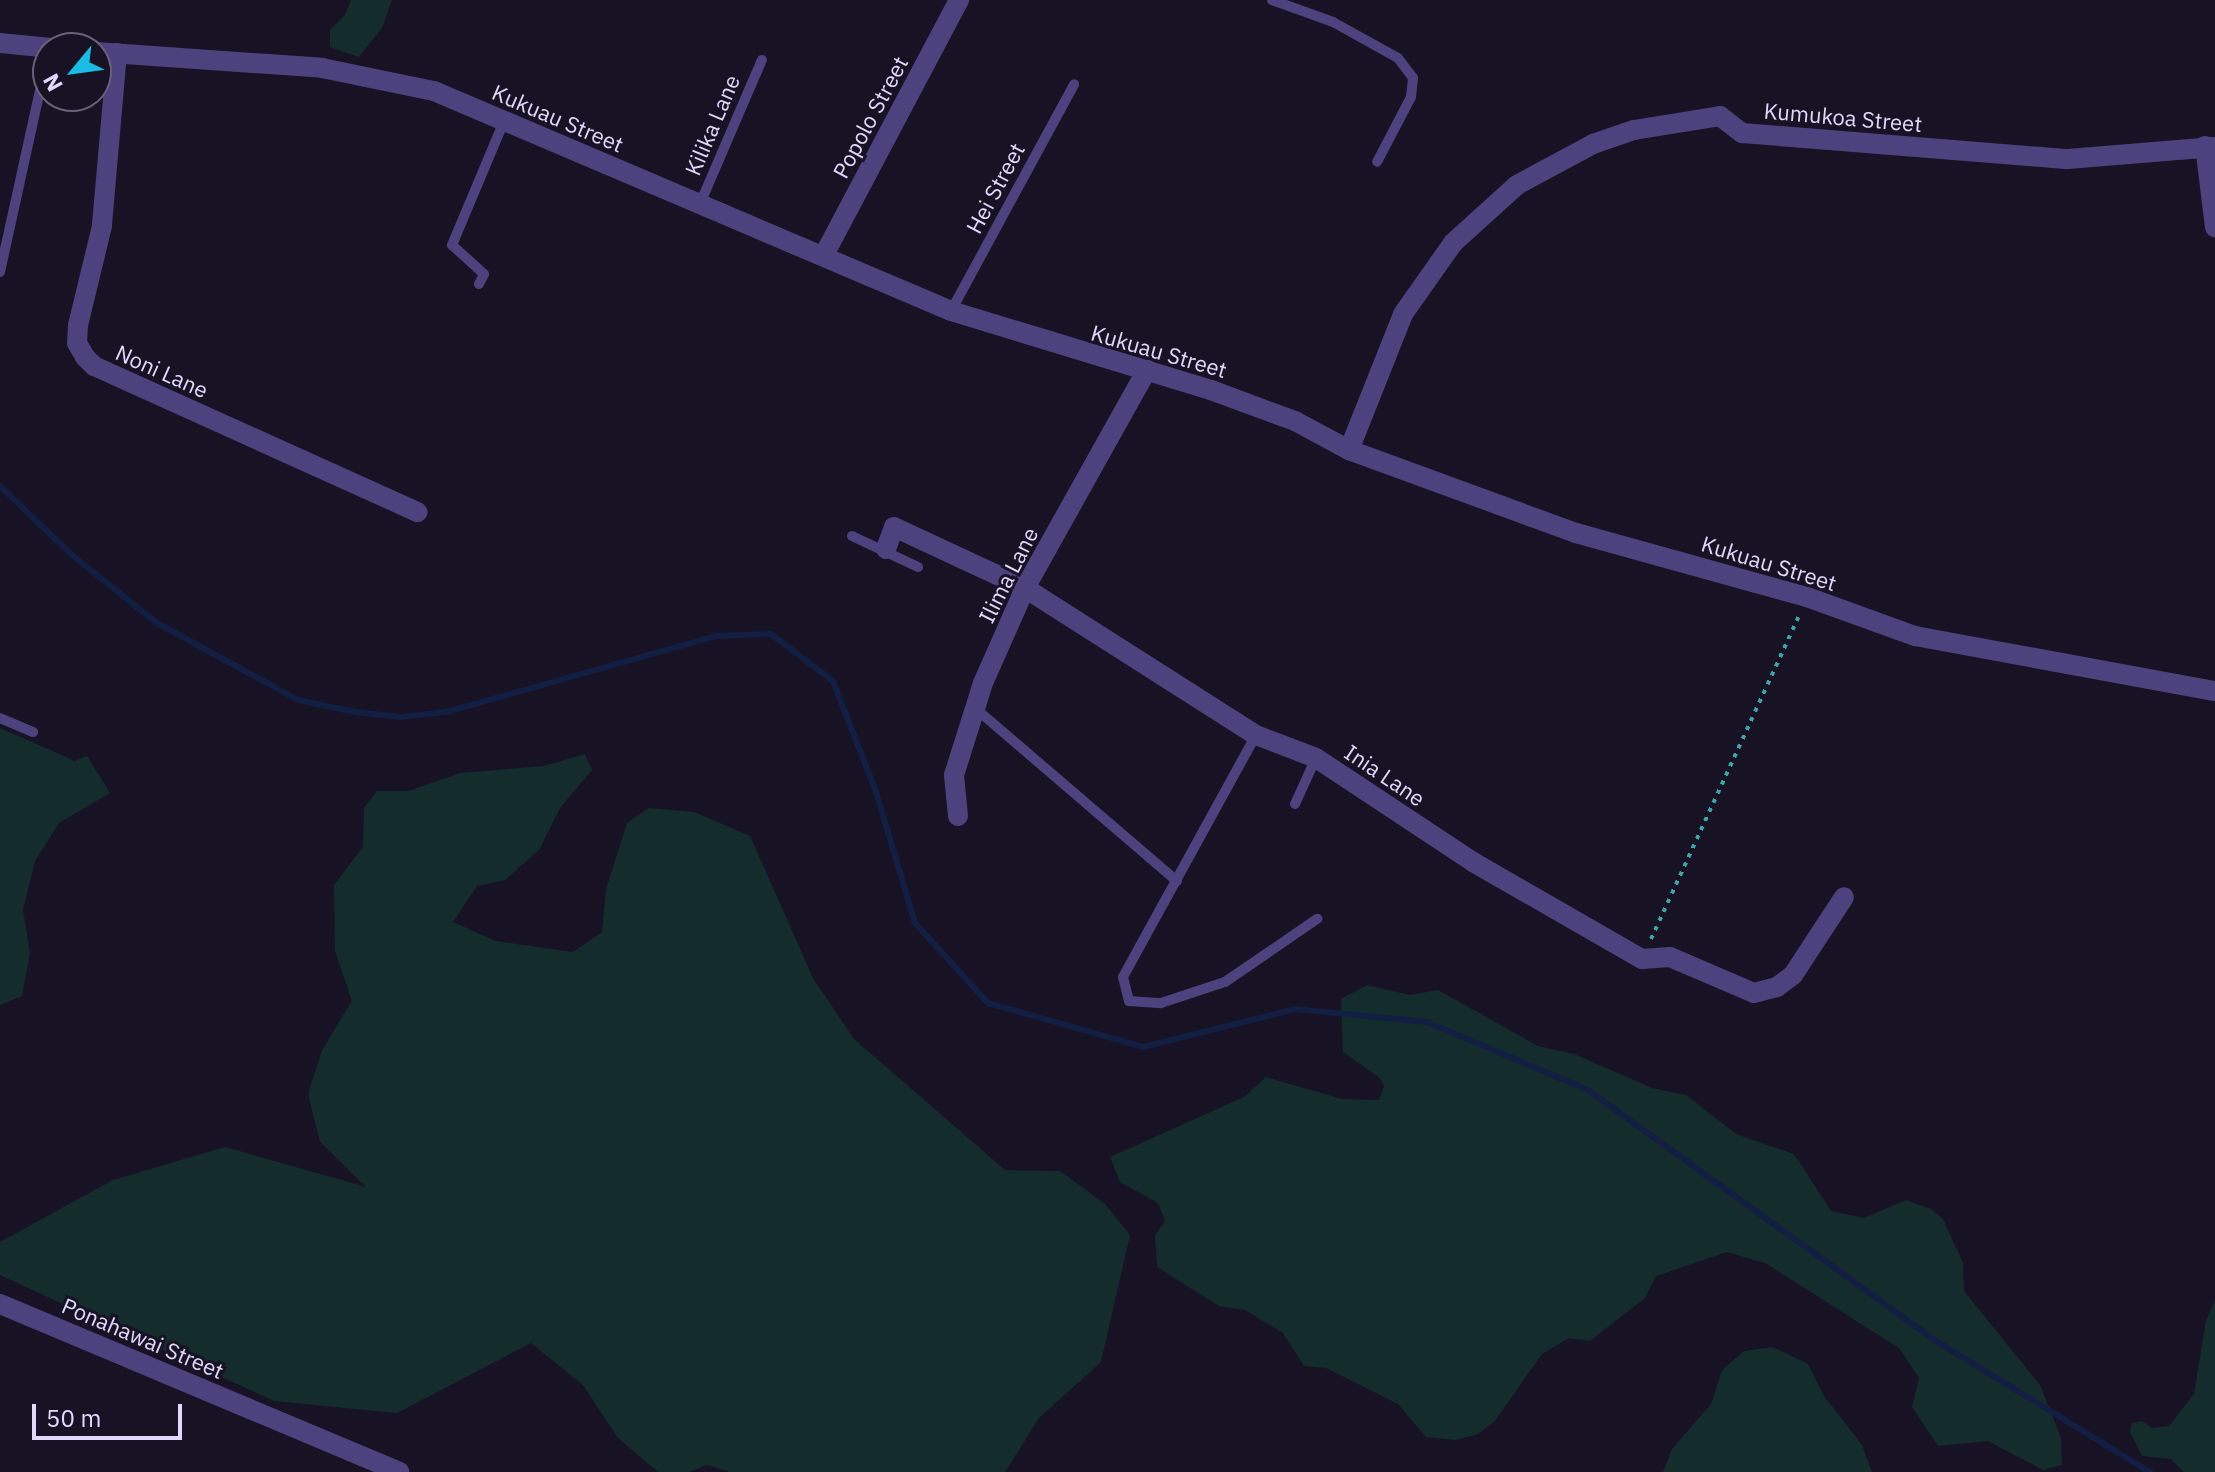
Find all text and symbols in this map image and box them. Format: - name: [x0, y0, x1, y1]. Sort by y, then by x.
- north arrow: [32, 32, 112, 112]
- street label: Popolo Street: [827, 52, 913, 182]
- text: N: [36, 69, 69, 97]
- street label: Kilika Lane: [679, 71, 745, 179]
- street label: Kukuau Street: [488, 79, 628, 157]
- street label: Kumukoa Street: [1763, 97, 1923, 137]
- street label: Hei Street: [960, 138, 1030, 238]
- street label: Kukuau Street: [1088, 319, 1230, 383]
- street label: Noni Lane: [112, 339, 212, 403]
- street label: Ilima Lane: [973, 523, 1043, 627]
- street label: Kukuau Street: [1698, 530, 1840, 596]
- street label: Inia Lane: [1340, 739, 1430, 811]
- street label: Ponahawai Street: [58, 1292, 228, 1384]
- scale bar: [36, 1388, 186, 1438]
- text: 50 m: [46, 1402, 101, 1434]

